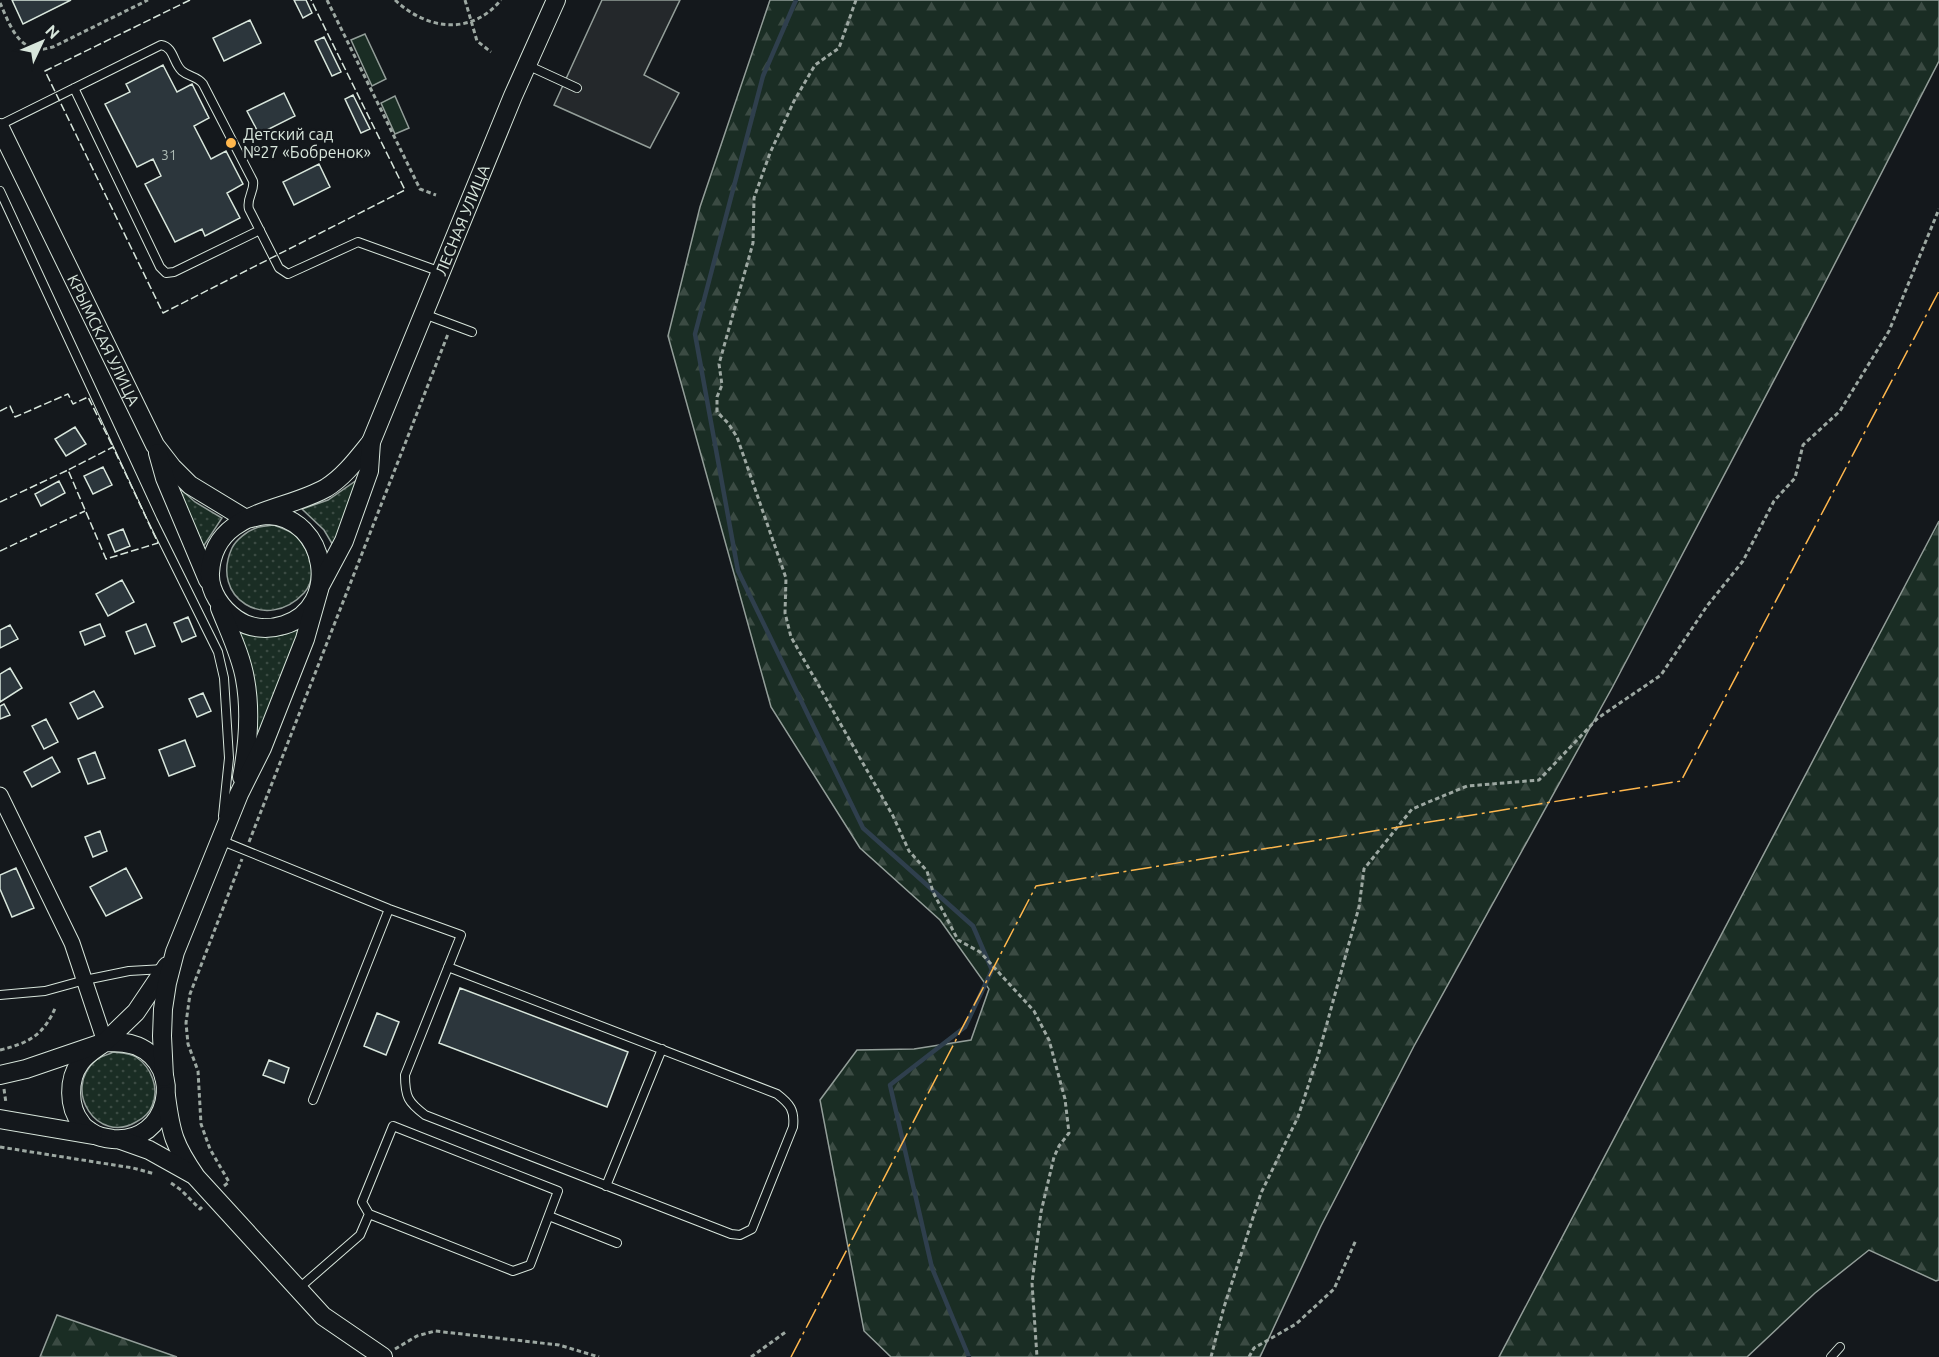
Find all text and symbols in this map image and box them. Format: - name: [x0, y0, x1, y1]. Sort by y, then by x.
- north arrow: [12, 12, 72, 72]
- text: N: [42, 21, 63, 42]
- place label: Детский сад №27 «Бобренок»: [243, 125, 371, 161]
- marker: Детский сад №27 «Бобренок»: [224, 136, 238, 150]
- house number: 31: [161, 147, 177, 163]
- street label: ЛЕСНАЯ УЛИЦА: [431, 161, 493, 278]
- street label: КРЫМСКАЯ УЛИЦА: [64, 272, 144, 409]

